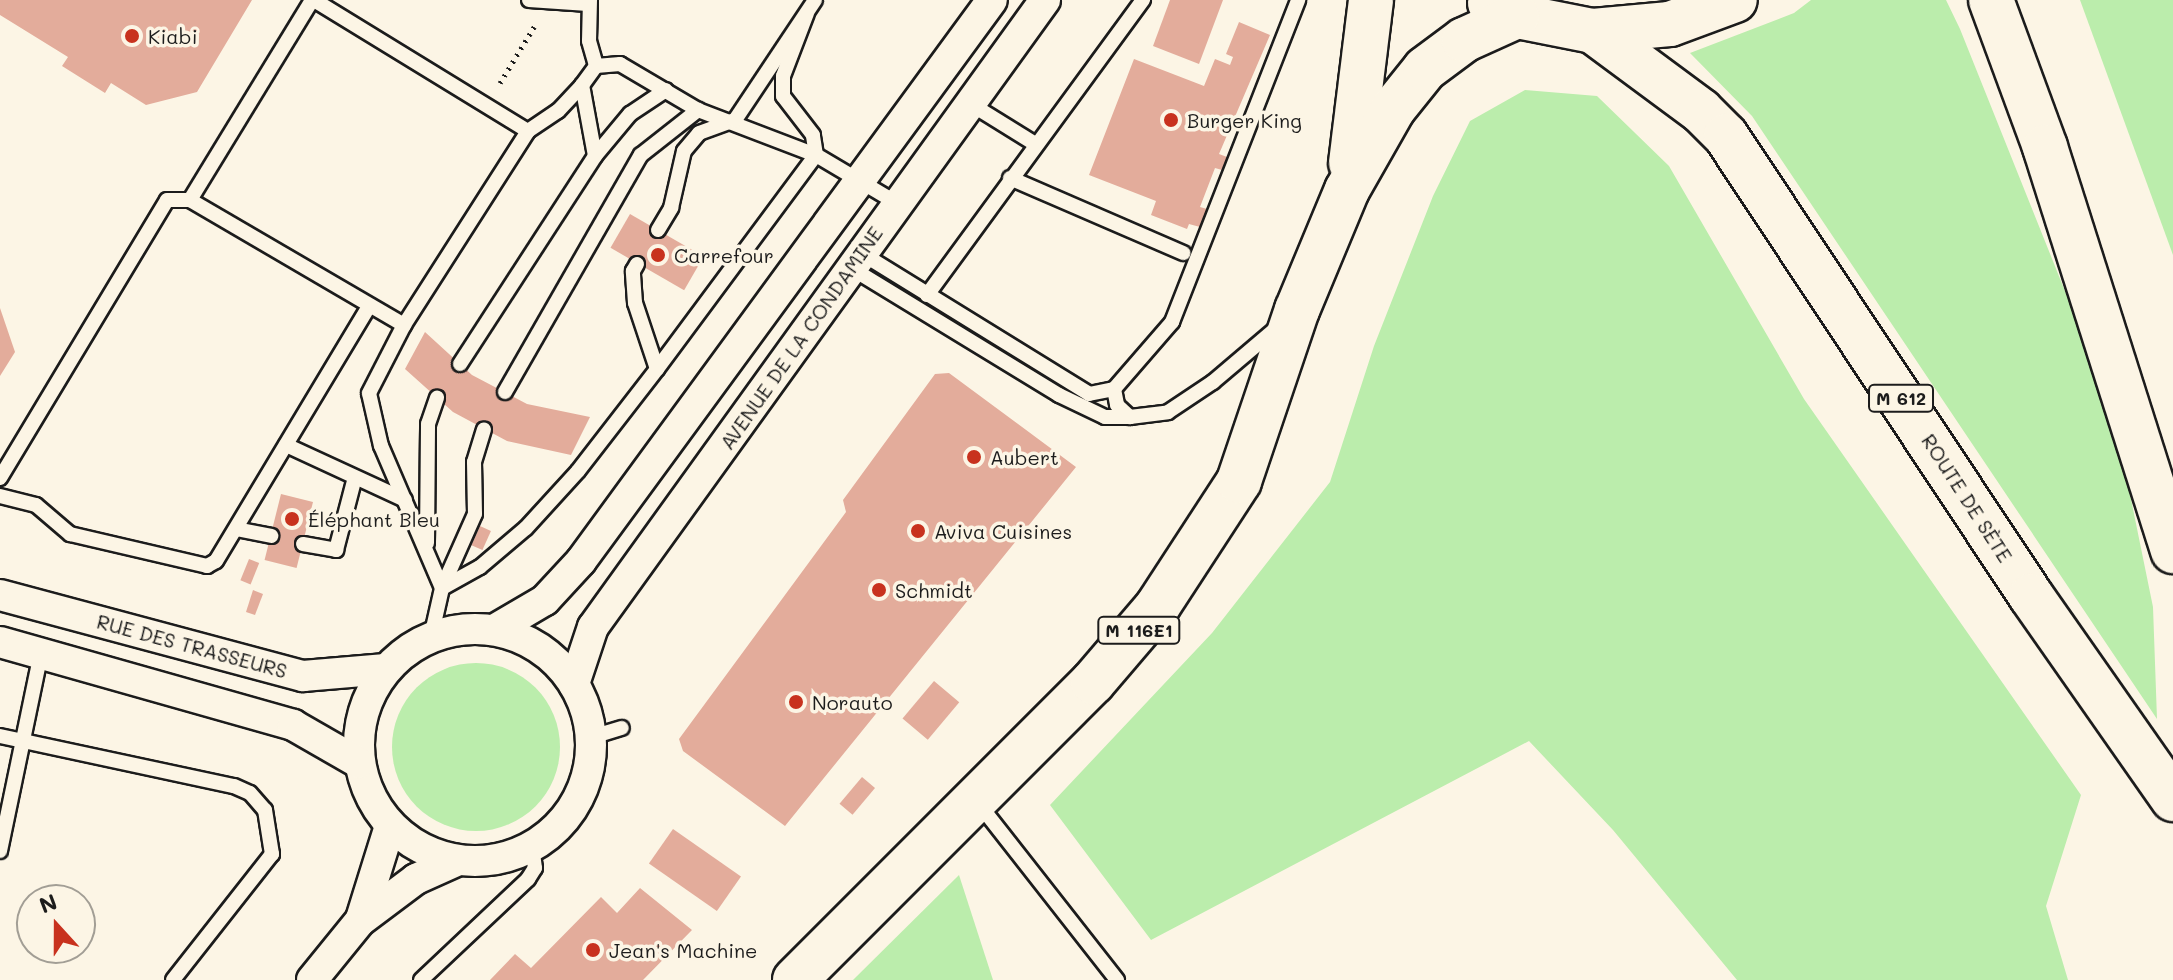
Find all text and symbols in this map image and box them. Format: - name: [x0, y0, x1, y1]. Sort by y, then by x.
- place label: Kiabi: [148, 24, 198, 48]
- marker: Kiabi: [123, 27, 141, 45]
- place label: Burger King: [1187, 108, 1302, 132]
- marker: Burger King: [1162, 111, 1180, 129]
- street label: AVENUE DE LA CONDAMINE: [715, 222, 887, 454]
- place label: Carrefour: [674, 243, 774, 267]
- marker: Carrefour: [649, 246, 667, 264]
- road number: M 612: [1867, 384, 1935, 412]
- street label: ROUTE DE SÈTE: [1917, 429, 2017, 567]
- place label: Aubert: [990, 445, 1059, 469]
- marker: Aubert: [965, 448, 983, 466]
- place label: Éléphant Bleu: [308, 507, 440, 531]
- marker: Éléphant Bleu: [283, 510, 301, 528]
- place label: Aviva Cuisines: [934, 519, 1072, 543]
- marker: Aviva Cuisines: [909, 522, 927, 540]
- place label: Schmidt: [895, 578, 973, 602]
- marker: Schmidt: [870, 581, 888, 599]
- street label: RUE DES TRASSEURS: [94, 609, 290, 683]
- road number: M 116E1: [1097, 616, 1181, 644]
- place label: Norauto: [812, 690, 893, 714]
- marker: Norauto: [787, 693, 805, 711]
- north arrow: [16, 884, 96, 964]
- text: N: [35, 886, 61, 920]
- place label: Jean's Machine: [609, 938, 757, 962]
- marker: Jean's Machine: [584, 941, 602, 959]

